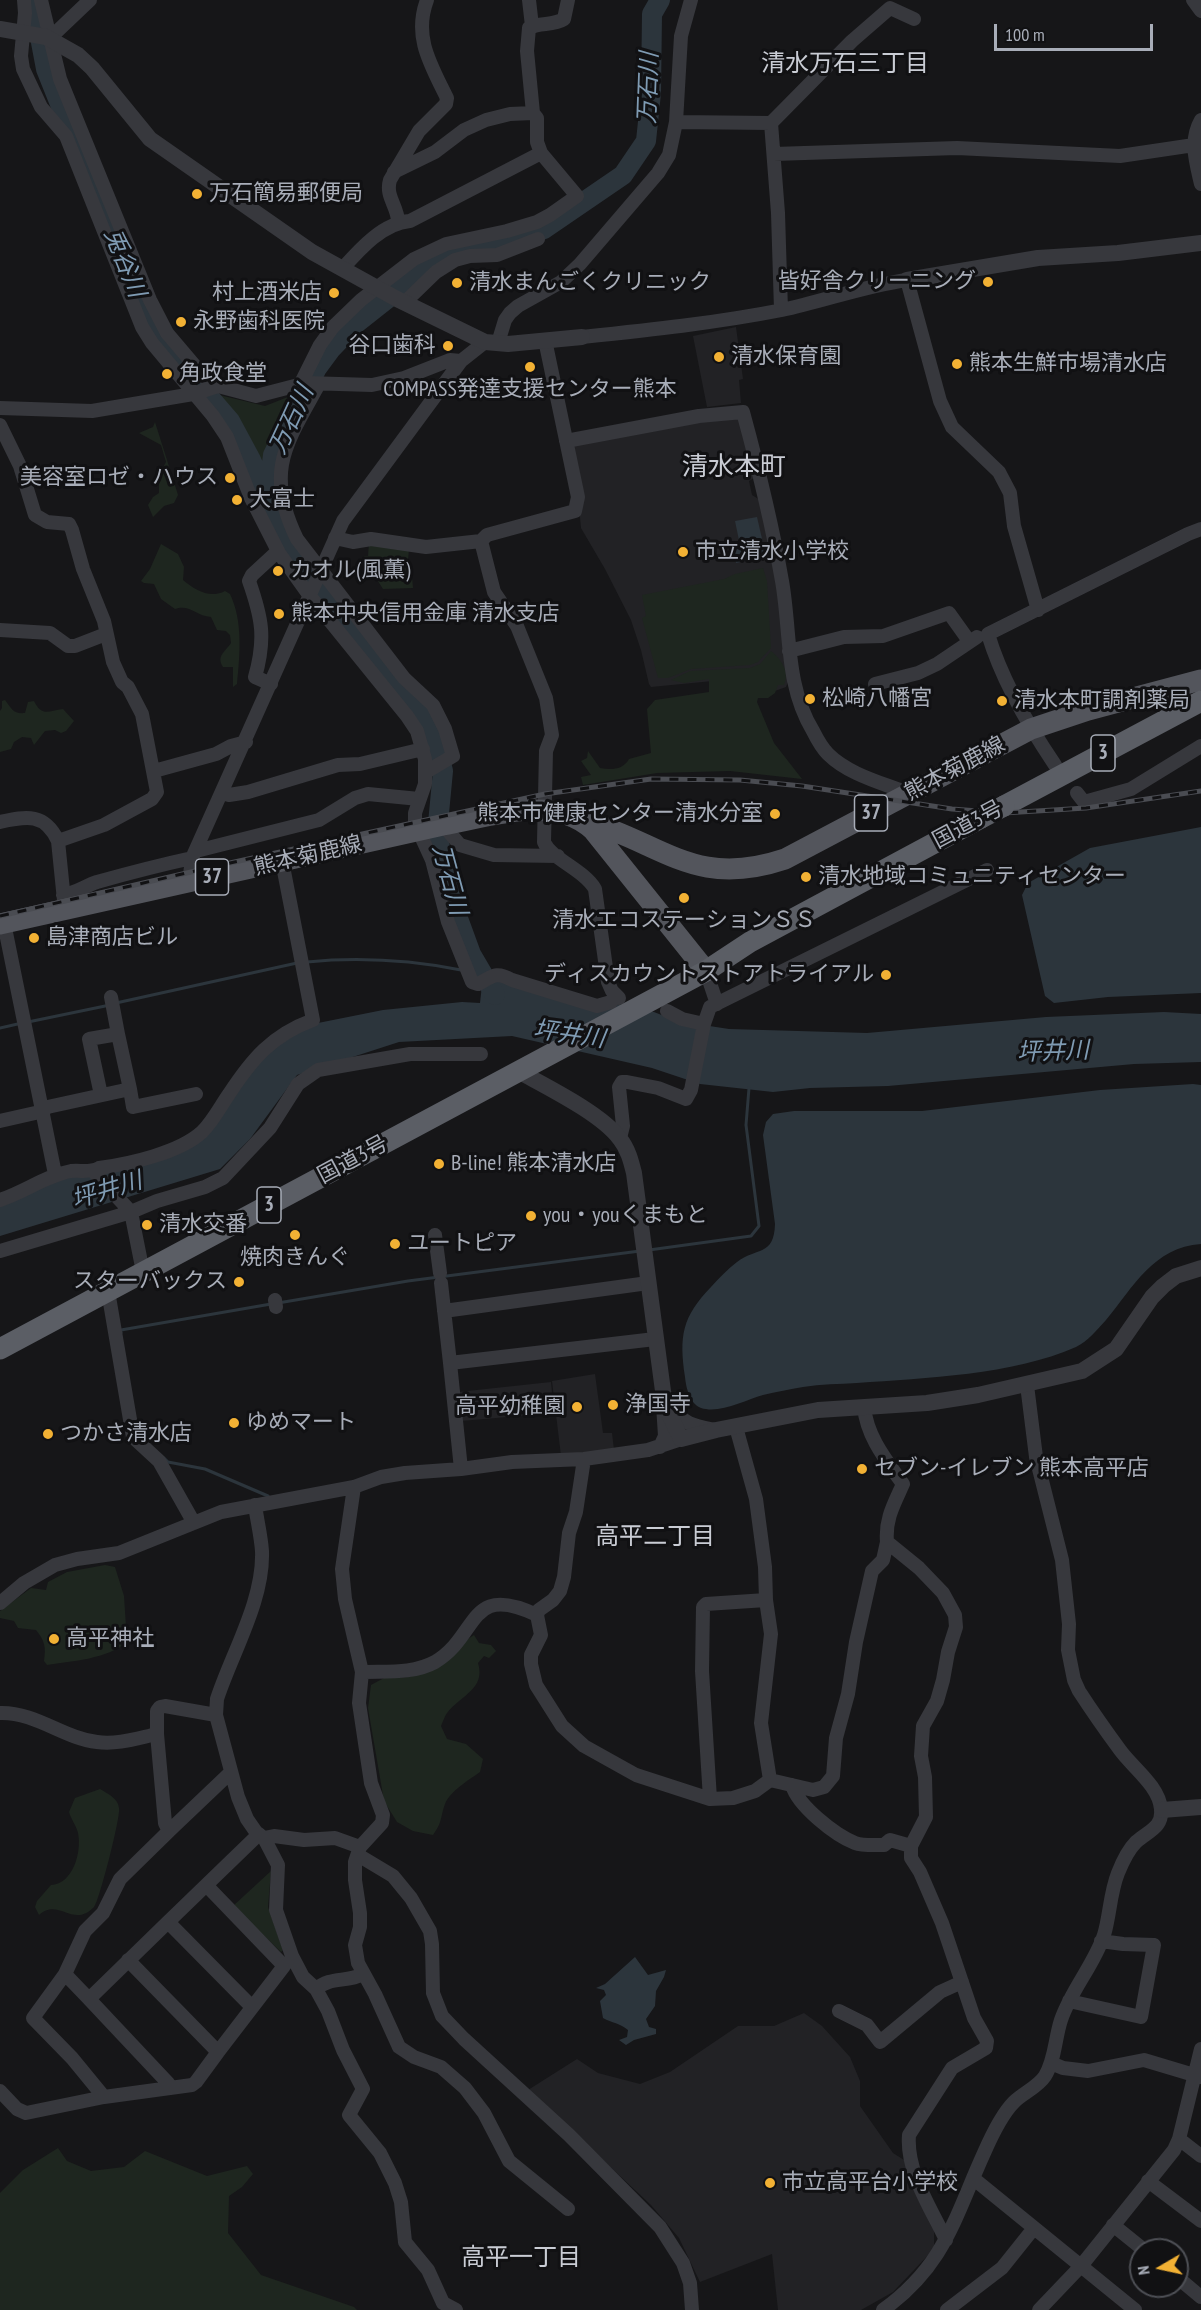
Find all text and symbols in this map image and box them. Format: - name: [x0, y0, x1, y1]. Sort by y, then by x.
- scale bar: [997, 12, 1156, 50]
- text: 100 m: [1005, 23, 1045, 46]
- district label: 清水万石三丁目: [761, 50, 929, 78]
- water label: 万石川: [633, 52, 665, 124]
- place label: 万石簡易郵便局: [209, 181, 363, 207]
- marker: 万石簡易郵便局: [190, 187, 204, 201]
- water label: 兎谷川: [97, 224, 151, 302]
- place label: 皆好舎クリーニング: [778, 269, 976, 295]
- place label: 清水まんごくクリニック: [469, 270, 711, 296]
- marker: 皆好舎クリーニング: [981, 275, 995, 289]
- marker: 清水まんごくクリニック: [450, 276, 464, 290]
- place label: 村上酒米店: [212, 280, 322, 306]
- marker: 村上酒米店: [327, 286, 341, 300]
- place label: 永野歯科医院: [193, 309, 325, 335]
- marker: 永野歯科医院: [174, 315, 188, 329]
- place label: 谷口歯科: [348, 333, 436, 359]
- marker: 谷口歯科: [441, 339, 455, 353]
- place label: 清水保育園: [731, 344, 841, 370]
- marker: 清水保育園: [712, 350, 726, 364]
- place label: 熊本生鮮市場清水店: [969, 351, 1167, 377]
- marker: 熊本生鮮市場清水店: [950, 357, 964, 371]
- marker: COMPASS発達支援センター熊本: [523, 360, 537, 374]
- place label: 角政食堂: [179, 361, 267, 387]
- marker: 角政食堂: [160, 367, 174, 381]
- place label: COMPASS発達支援センター熊本: [383, 377, 677, 403]
- water label: 万石川: [264, 381, 320, 459]
- district label: 清水本町: [682, 452, 786, 484]
- place label: 美容室ロゼ・ハウス: [20, 465, 218, 491]
- marker: 美容室ロゼ・ハウス: [223, 471, 237, 485]
- place label: 大富士: [249, 487, 315, 513]
- marker: 大富士: [230, 493, 244, 507]
- place label: 市立清水小学校: [695, 539, 849, 565]
- marker: 市立清水小学校: [676, 545, 690, 559]
- place label: カオル(風薫): [290, 558, 410, 584]
- marker: カオル(風薫): [271, 564, 285, 578]
- place label: 熊本中央信用金庫 清水支店: [291, 601, 560, 627]
- marker: 熊本中央信用金庫 清水支店: [272, 607, 286, 621]
- place label: 松崎八幡宮: [822, 686, 932, 712]
- place label: 清水本町調剤薬局: [1014, 688, 1190, 714]
- marker: 松崎八幡宮: [803, 692, 817, 706]
- marker: 清水本町調剤薬局: [995, 694, 1009, 708]
- street label: 熊本菊鹿線: [900, 732, 1010, 806]
- road number: 3: [1091, 735, 1115, 771]
- road number: 37: [854, 795, 888, 831]
- street label: 国道3号: [928, 796, 1008, 854]
- place label: 熊本市健康センター清水分室: [477, 801, 763, 827]
- marker: 熊本市健康センター清水分室: [768, 807, 782, 821]
- street label: 熊本菊鹿線: [251, 831, 365, 881]
- water label: 万石川: [426, 841, 472, 919]
- road number: 37: [196, 859, 228, 895]
- place label: 清水地域コミュニティセンター: [818, 864, 1126, 890]
- marker: 清水地域コミュニティセンター: [799, 870, 813, 884]
- marker: 清水エコステーションＳＳ: [677, 891, 691, 905]
- place label: 清水エコステーションＳＳ: [552, 908, 816, 934]
- place label: 島津商店ビル: [46, 925, 178, 951]
- marker: 島津商店ビル: [27, 931, 41, 945]
- place label: ディスカウントストアトライアル: [544, 962, 874, 988]
- marker: ディスカウントストアトライアル: [879, 968, 893, 982]
- water label: 坪井川: [531, 1016, 607, 1054]
- water label: 坪井川: [1017, 1036, 1089, 1068]
- street label: 国道3号: [313, 1131, 393, 1189]
- place label: B-line! 熊本清水店: [451, 1151, 617, 1177]
- marker: B-line! 熊本清水店: [432, 1157, 446, 1171]
- water label: 坪井川: [68, 1167, 146, 1215]
- road number: 3: [257, 1187, 281, 1223]
- place label: you・youくまもと: [543, 1203, 708, 1229]
- marker: you・youくまもと: [524, 1209, 538, 1223]
- place label: 清水交番: [159, 1212, 247, 1238]
- marker: 清水交番: [140, 1218, 154, 1232]
- marker: 焼肉きんぐ: [288, 1228, 302, 1242]
- place label: ユートピア: [407, 1231, 517, 1257]
- marker: ユートピア: [388, 1237, 402, 1251]
- place label: 焼肉きんぐ: [240, 1245, 350, 1271]
- place label: スターバックス: [73, 1269, 227, 1295]
- marker: スターバックス: [232, 1275, 246, 1289]
- place label: 浄国寺: [625, 1392, 691, 1418]
- place label: 高平幼稚園: [455, 1394, 565, 1420]
- marker: 浄国寺: [606, 1398, 620, 1412]
- marker: 高平幼稚園: [570, 1400, 584, 1414]
- place label: ゆめマート: [246, 1410, 356, 1436]
- marker: ゆめマート: [227, 1416, 241, 1430]
- place label: つかさ清水店: [60, 1421, 192, 1447]
- marker: つかさ清水店: [41, 1427, 55, 1441]
- place label: セブン-イレブン 熊本高平店: [874, 1456, 1149, 1482]
- marker: セブン-イレブン 熊本高平店: [855, 1462, 869, 1476]
- district label: 高平二丁目: [595, 1523, 715, 1551]
- place label: 高平神社: [66, 1626, 154, 1652]
- marker: 高平神社: [47, 1632, 61, 1646]
- place label: 市立高平台小学校: [782, 2170, 958, 2196]
- marker: 市立高平台小学校: [763, 2176, 777, 2190]
- north arrow: [1129, 2238, 1189, 2298]
- district label: 高平一丁目: [461, 2244, 581, 2272]
- text: N: [1133, 2265, 1154, 2276]

